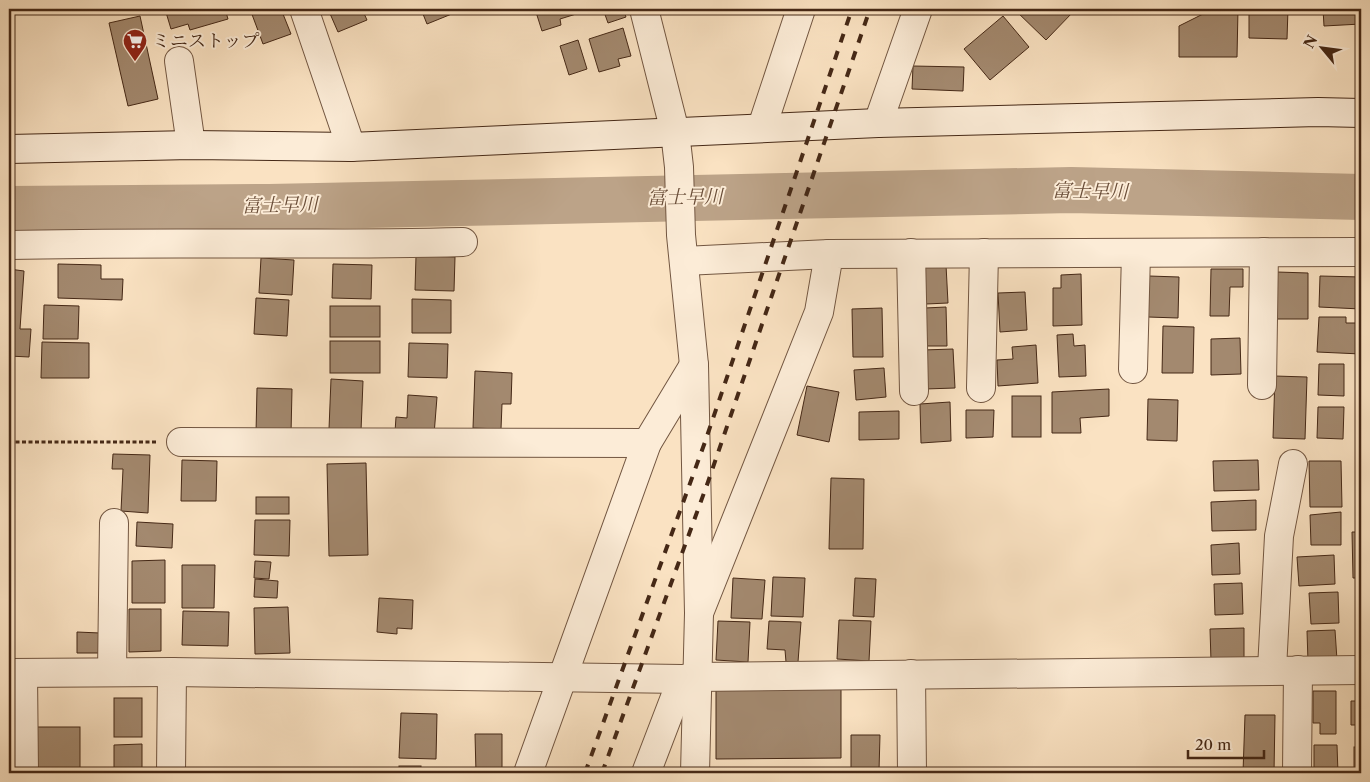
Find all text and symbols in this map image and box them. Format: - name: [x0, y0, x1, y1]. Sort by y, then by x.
- north arrow: [1298, 22, 1348, 72]
- supermarket icon: ミニストップ: [122, 28, 148, 62]
- place label: ミニストップ: [152, 30, 259, 52]
- text: N: [1300, 32, 1321, 51]
- water label: 富士早川: [1052, 179, 1130, 203]
- water label: 富士早川: [647, 185, 725, 209]
- water label: 富士早川: [242, 193, 320, 217]
- scale bar: [1188, 727, 1264, 759]
- text: 20 m: [1195, 735, 1231, 754]

